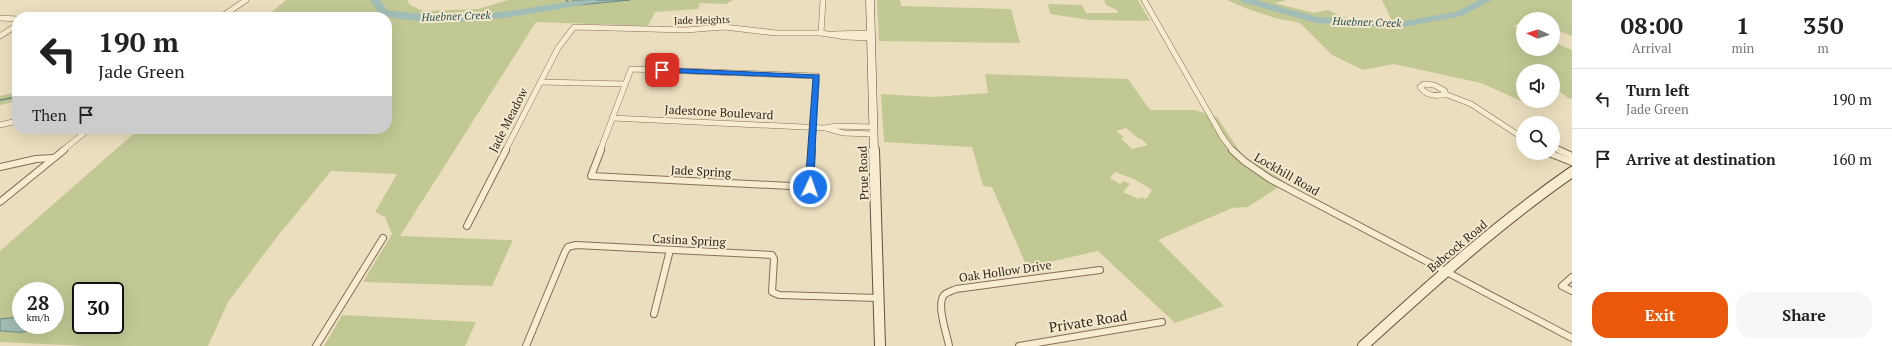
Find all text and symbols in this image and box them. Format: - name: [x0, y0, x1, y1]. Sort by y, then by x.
- water label: Huebner Creek: [420, 8, 491, 24]
- text: 08:00: [1620, 9, 1683, 41]
- text: 1: [1736, 9, 1750, 41]
- text: 350: [1803, 9, 1843, 41]
- north arrow: [1516, 12, 1560, 56]
- map controls: [1516, 12, 1560, 160]
- street label: Jade Heights: [674, 13, 730, 27]
- water label: Huebner Creek: [1331, 14, 1402, 30]
- text: 190 m: [98, 23, 179, 60]
- icon: left: [32, 28, 84, 80]
- text: Arrival: [1632, 39, 1672, 57]
- text: min: [1731, 39, 1754, 57]
- text: m: [1818, 39, 1829, 57]
- pin: [645, 53, 679, 87]
- text: Jade Green: [98, 59, 185, 83]
- icon: arrive: [651, 59, 673, 81]
- button: sound: [1516, 64, 1560, 108]
- text: Turn left: [1626, 80, 1690, 100]
- street label: Jade Meadow: [485, 85, 531, 155]
- icon: left: [1592, 88, 1614, 110]
- text: 190 m: [1831, 89, 1872, 109]
- text: Jade Green: [1626, 100, 1689, 118]
- street label: Jadestone Boulevard: [664, 102, 774, 122]
- icon: arrive: [75, 104, 97, 126]
- text: Then: [32, 105, 67, 125]
- button: search: [1516, 116, 1560, 160]
- street label: Prue Road: [855, 145, 871, 200]
- icon: arrive: [1592, 148, 1614, 170]
- street label: Lockhill Road: [1252, 149, 1322, 199]
- text: Arrive at destination: [1626, 149, 1776, 169]
- text: 160 m: [1831, 149, 1872, 169]
- street label: Jade Spring: [670, 162, 732, 180]
- position arrow: [789, 166, 831, 208]
- street label: Babcock Road: [1424, 216, 1490, 275]
- street label: Casina Spring: [652, 231, 727, 249]
- street label: Oak Hollow Drive: [958, 257, 1052, 285]
- speed limit sign: 30: [72, 282, 124, 334]
- text: 28: [27, 289, 49, 316]
- button: Exit: [1592, 292, 1728, 338]
- button: Share: [1736, 292, 1872, 338]
- street label: Private Road: [1048, 305, 1129, 337]
- text: km/h: [26, 311, 50, 324]

